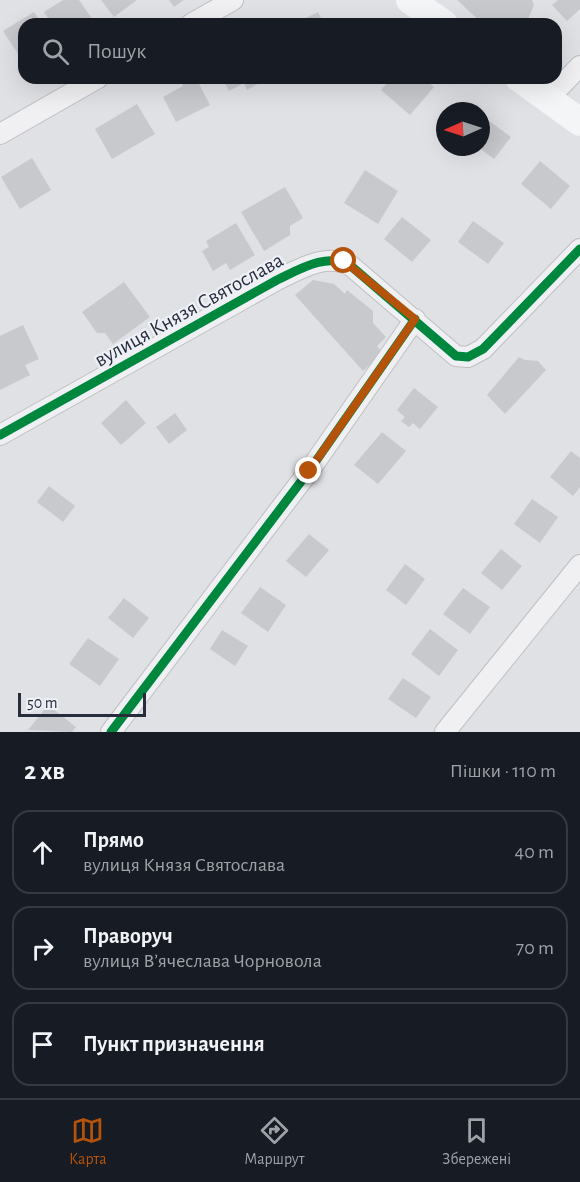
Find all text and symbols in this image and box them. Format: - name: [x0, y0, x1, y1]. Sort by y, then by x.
- search box: [18, 18, 562, 84]
- icon: search: [39, 35, 72, 68]
- text: Пошук: [87, 40, 146, 62]
- north arrow: [436, 102, 490, 156]
- route start: [330, 247, 356, 273]
- street label: вулиця Князя Святослава: [91, 249, 287, 371]
- route end: [295, 457, 321, 483]
- scale bar: [18, 690, 146, 718]
- text: 50 m: [27, 695, 58, 711]
- text: 2 хв: [24, 758, 65, 784]
- text: Пішки · 110 m: [450, 761, 556, 781]
- text: Прямо: [83, 829, 144, 851]
- icon: ahead: [26, 836, 59, 869]
- text: 40 m: [515, 842, 554, 862]
- text: вулиця Князя Святослава: [83, 855, 285, 875]
- text: Праворуч: [83, 925, 173, 947]
- icon: right: [26, 932, 59, 965]
- text: 70 m: [516, 938, 554, 958]
- text: вулиця Вʼячеслава Чорновола: [83, 951, 322, 971]
- icon: arrive: [26, 1028, 59, 1061]
- text: Пункт призначення: [83, 1033, 265, 1055]
- tab: Карта: [69, 1114, 106, 1169]
- tab: Маршрут: [244, 1114, 304, 1169]
- tab: Збережені: [442, 1114, 511, 1169]

